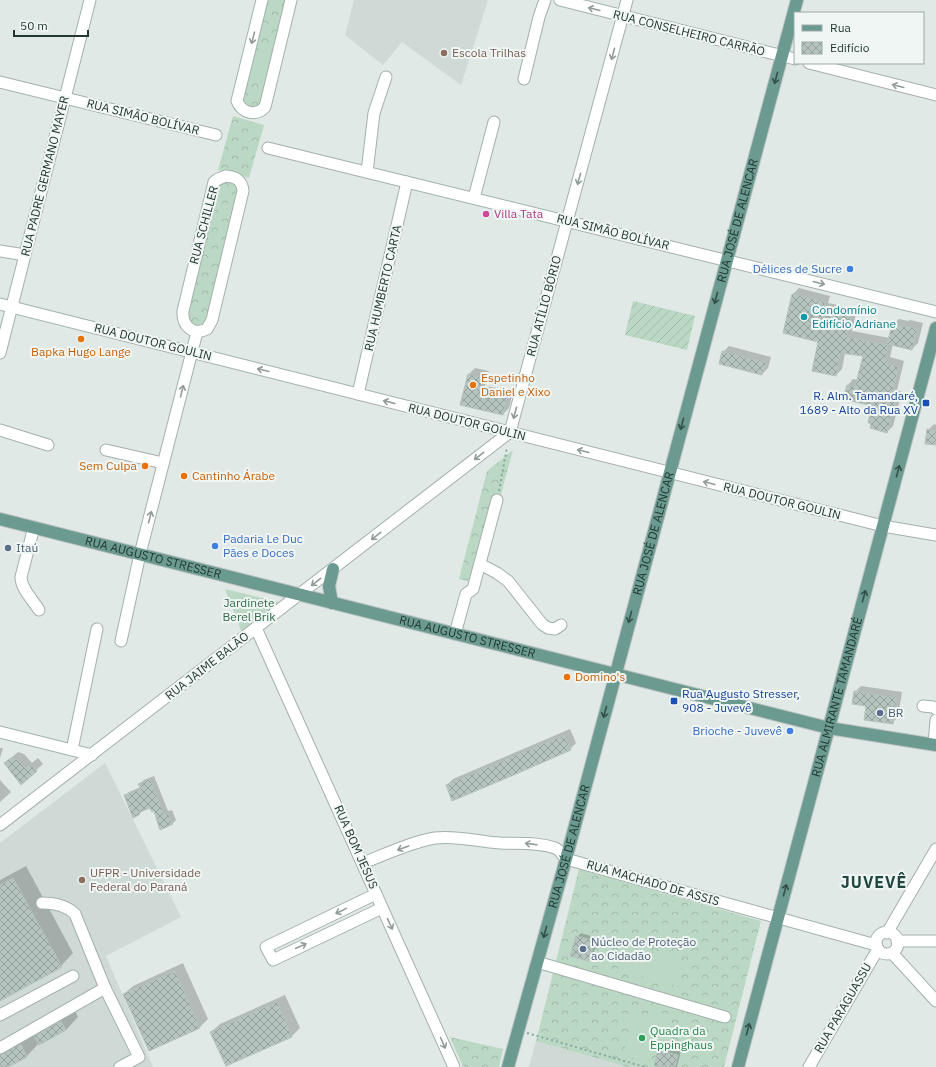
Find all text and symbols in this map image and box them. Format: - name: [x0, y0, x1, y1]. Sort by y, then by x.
- one-way arrow: [588, 4, 601, 12]
- street label: RUA CONSELHEIRO CARRÃO: [612, 6, 767, 59]
- scale bar: [14, 12, 88, 38]
- legend: [794, 12, 924, 64]
- text: 50 m: [20, 18, 48, 33]
- text: Rua: [830, 20, 851, 35]
- one-way arrow: [248, 31, 256, 44]
- text: Edifício: [830, 40, 870, 55]
- place label: Escola Trilhas: [452, 45, 526, 60]
- one-way arrow: [608, 47, 616, 60]
- marker: Escola Trilhas: [439, 48, 449, 58]
- one-way arrow: [771, 71, 779, 84]
- one-way arrow: [892, 81, 905, 89]
- street label: RUA PADRE GERMANO MAYER: [17, 94, 72, 258]
- street label: RUA SIMÃO BOLÍVAR: [85, 95, 201, 138]
- street label: RUA JOSÉ DE ALENCAR: [713, 157, 761, 284]
- one-way arrow: [574, 172, 582, 185]
- street label: RUA SCHILLER: [186, 184, 221, 266]
- place label: Villa Tata: [494, 206, 544, 221]
- marker: Villa Tata: [481, 209, 491, 219]
- street label: RUA SIMÃO BOLÍVAR: [555, 210, 671, 253]
- street label: RUA HUMBERTO CARTA: [361, 223, 404, 352]
- street label: RUA ATÍLIO BÓRIO: [523, 254, 564, 358]
- place label: Délices de Sucre: [753, 261, 842, 276]
- marker: Délices de Sucre: [845, 264, 855, 274]
- one-way arrow: [812, 280, 825, 287]
- one-way arrow: [712, 292, 719, 305]
- place label: Condomínio Edifício Adriane: [812, 302, 897, 331]
- marker: Condomínio Edifício Adriane: [799, 312, 809, 322]
- street label: RUA DOUTOR GOULIN: [93, 320, 213, 363]
- marker: Bapka Hugo Lange: [76, 334, 86, 344]
- place label: Bapka Hugo Lange: [31, 344, 131, 359]
- one-way arrow: [257, 366, 270, 373]
- place label: Espetinho Daniel e Xixo: [481, 370, 551, 399]
- marker: Espetinho Daniel e Xixo: [468, 380, 478, 390]
- one-way arrow: [179, 384, 186, 397]
- place label: R. Alm. Tamandaré, 1689 - Alto da Rua XV: [800, 388, 919, 417]
- one-way arrow: [383, 398, 396, 405]
- marker: R. Alm. Tamandaré, 1689 - Alto da Rua XV: [921, 398, 931, 408]
- street label: RUA DOUTOR GOULIN: [407, 400, 527, 443]
- one-way arrow: [511, 406, 518, 419]
- one-way arrow: [678, 417, 686, 430]
- one-way arrow: [577, 447, 590, 454]
- one-way arrow: [474, 452, 485, 460]
- place label: Sem Culpa: [79, 458, 138, 473]
- marker: Sem Culpa: [140, 461, 150, 471]
- one-way arrow: [895, 464, 902, 477]
- place label: Cantinho Árabe: [192, 468, 275, 483]
- street label: RUA JOSÉ DE ALENCAR: [629, 470, 677, 597]
- marker: Cantinho Árabe: [179, 471, 189, 481]
- one-way arrow: [703, 478, 716, 486]
- street label: RUA DOUTOR GOULIN: [722, 479, 842, 522]
- one-way arrow: [146, 510, 154, 523]
- place label: Padaria Le Duc Pães e Doces: [223, 531, 303, 560]
- one-way arrow: [371, 531, 382, 540]
- street label: RUA AUGUSTO STRESSER: [84, 533, 223, 582]
- place label: Itaú: [16, 540, 38, 555]
- marker: Padaria Le Duc Pães e Doces: [210, 541, 220, 551]
- marker: Itaú: [3, 543, 13, 553]
- one-way arrow: [311, 577, 322, 586]
- one-way arrow: [861, 590, 868, 603]
- park label: Jardinete Berel Brik: [222, 595, 276, 624]
- one-way arrow: [626, 610, 634, 623]
- street label: RUA AUGUSTO STRESSER: [398, 612, 537, 661]
- street label: RUA ALMIRANTE TAMANDARÉ: [808, 615, 865, 779]
- street label: RUA JAIME BALÃO: [162, 628, 251, 703]
- place label: Domino's: [575, 669, 625, 684]
- marker: Domino's: [562, 672, 572, 682]
- place label: Rua Augusto Stresser, 908 - Juvevê: [682, 686, 800, 715]
- marker: Rua Augusto Stresser, 908 - Juvevê: [669, 696, 679, 706]
- one-way arrow: [601, 705, 608, 718]
- place label: BR: [888, 705, 904, 720]
- marker: BR: [875, 708, 885, 718]
- place label: Brioche - Juvevê: [693, 723, 782, 738]
- marker: Brioche - Juvevê: [785, 726, 795, 736]
- street label: RUA JOSÉ DE ALENCAR: [545, 782, 593, 910]
- street label: RUA BOM JESUS: [331, 803, 382, 891]
- one-way arrow: [525, 840, 538, 848]
- one-way arrow: [398, 844, 410, 852]
- street label: RUA MACHADO DE ASSIS: [585, 856, 721, 909]
- place label: UFPR - Universidade Federal do Paraná: [90, 865, 201, 894]
- district label: JUVEVÊ: [841, 872, 907, 892]
- marker: UFPR - Universidade Federal do Paraná: [77, 875, 87, 885]
- one-way arrow: [782, 884, 790, 897]
- one-way arrow: [336, 908, 348, 915]
- one-way arrow: [387, 918, 394, 930]
- one-way arrow: [541, 925, 548, 938]
- place label: Núcleo de Proteção ao Cidadão: [591, 934, 697, 963]
- one-way arrow: [295, 942, 307, 949]
- marker: Núcleo de Proteção ao Cidadão: [578, 944, 588, 954]
- street label: RUA PARAGUASSU: [811, 960, 874, 1056]
- place label: Quadra da Eppinghaus: [650, 1023, 713, 1052]
- one-way arrow: [745, 1023, 752, 1036]
- marker: Quadra da Eppinghaus: [637, 1033, 647, 1043]
- one-way arrow: [440, 1036, 447, 1048]

